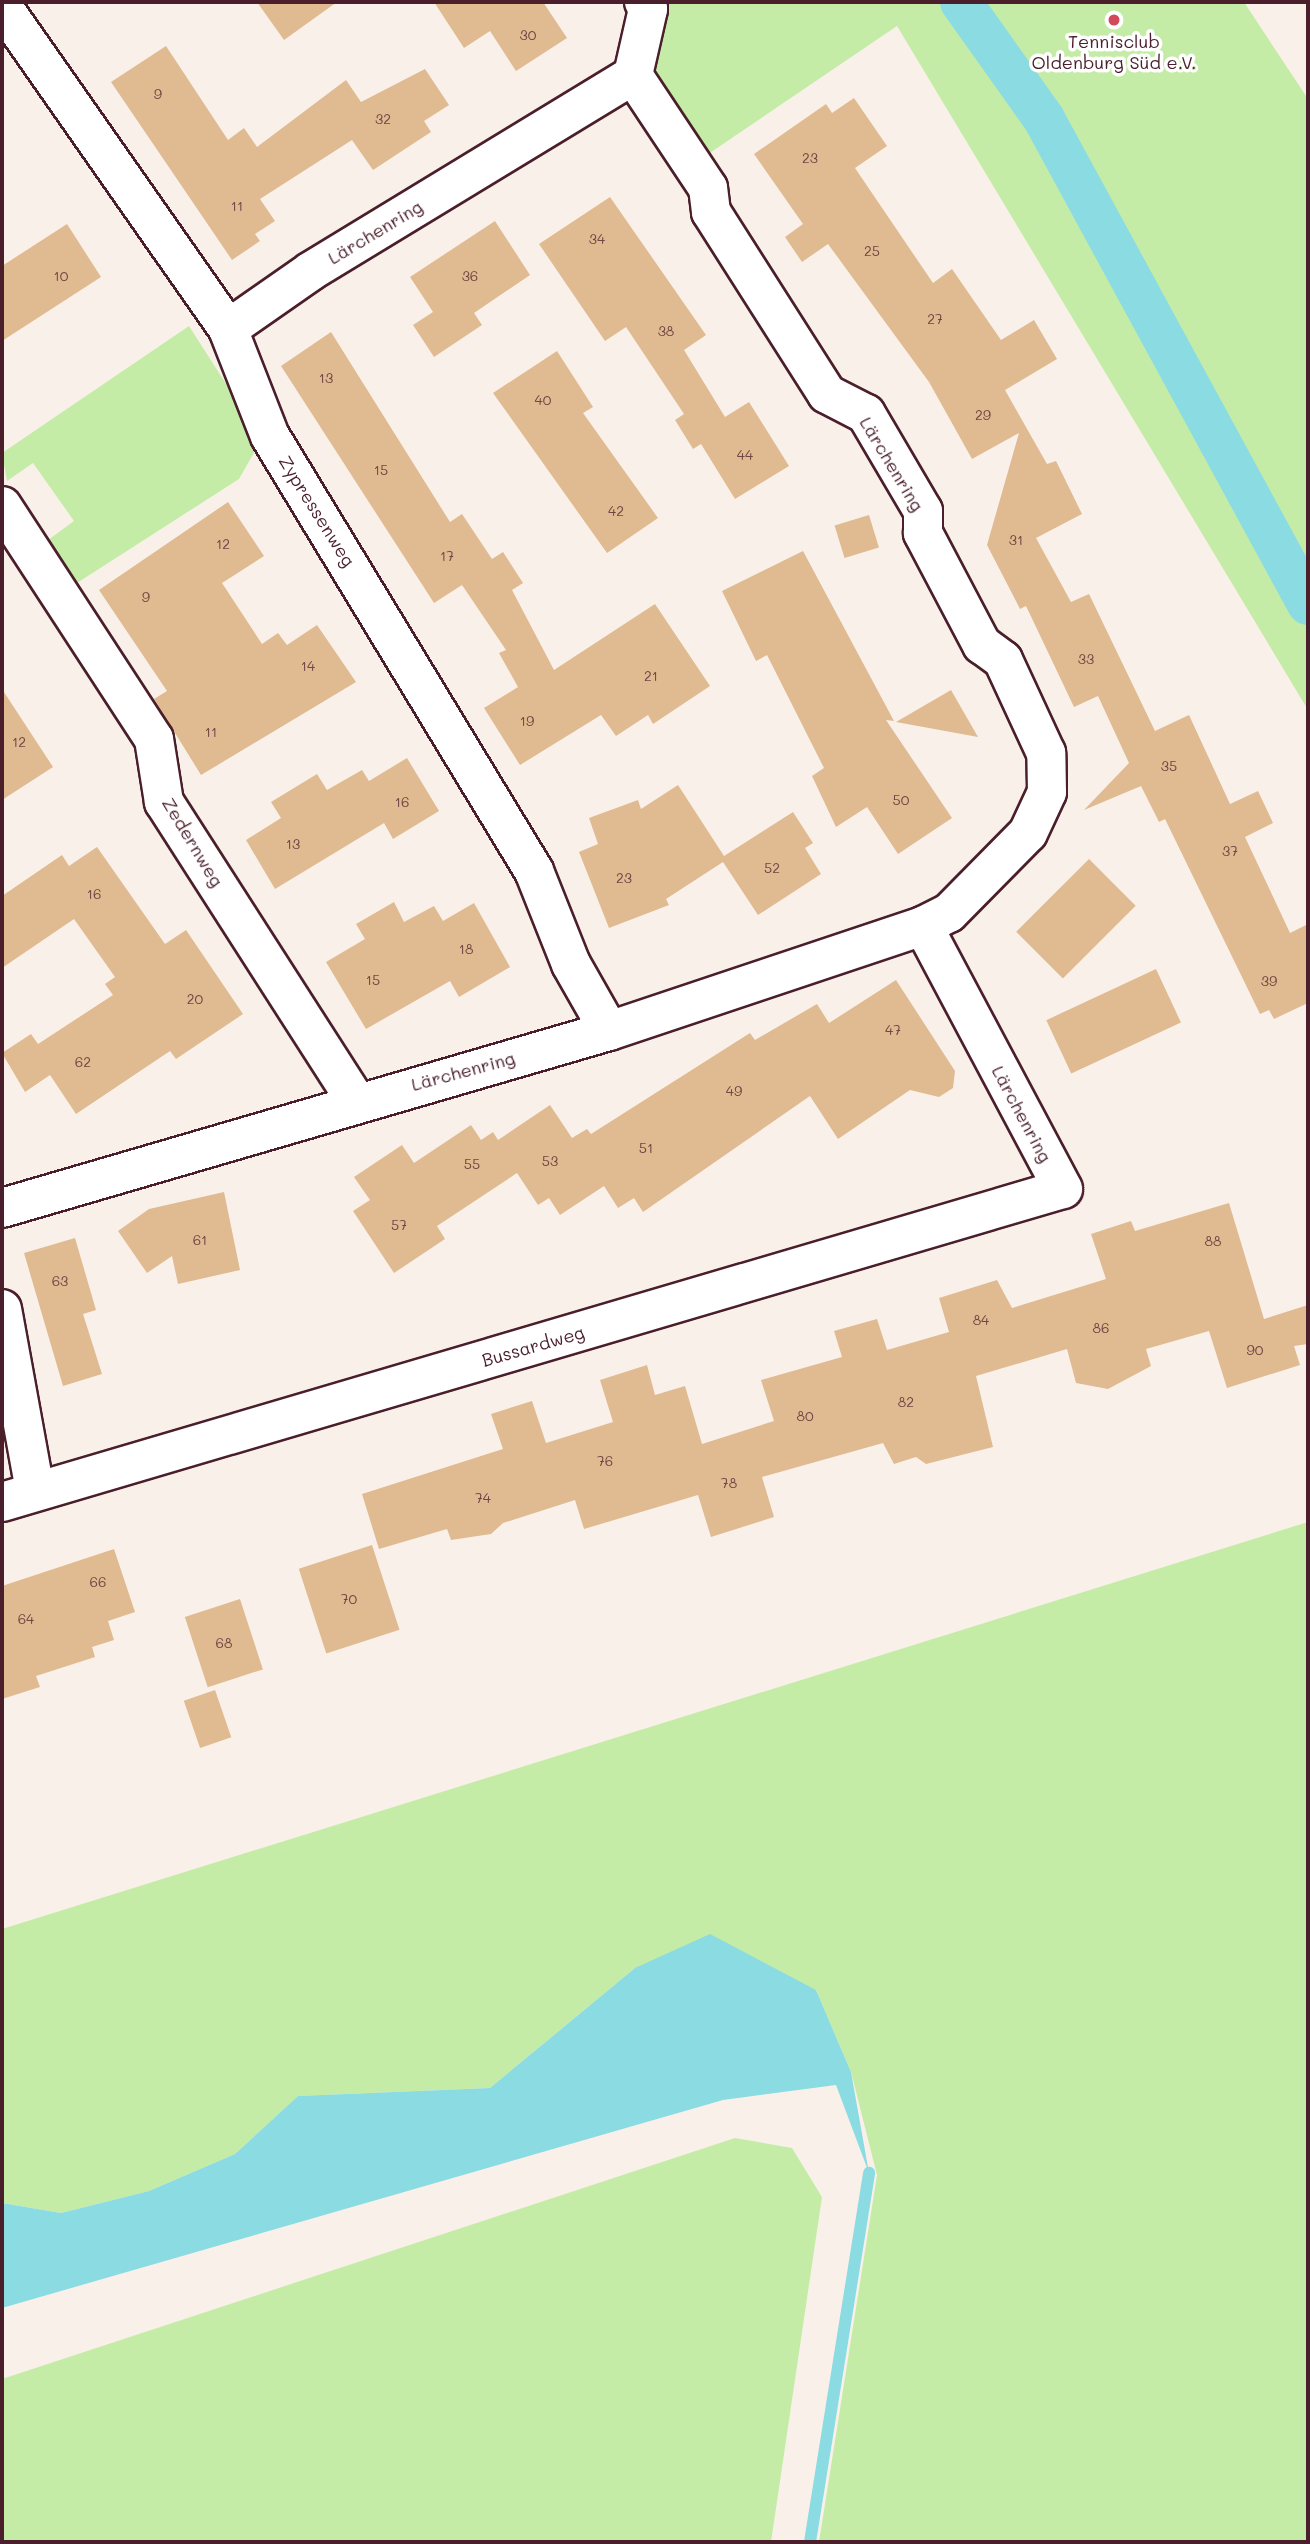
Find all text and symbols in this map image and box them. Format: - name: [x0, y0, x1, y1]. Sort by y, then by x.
- marker: Tennisclub Oldenburg Süd e.V.: [1106, 12, 1122, 28]
- house number: 30: [520, 27, 536, 43]
- place label: Tennisclub Oldenburg Süd e.V.: [1032, 31, 1196, 74]
- house number: 9: [154, 86, 162, 102]
- house number: 32: [375, 111, 391, 127]
- house number: 23: [802, 150, 818, 166]
- street label: Lärchenring: [324, 195, 426, 269]
- house number: 11: [231, 198, 243, 214]
- house number: 34: [589, 231, 605, 247]
- house number: 25: [864, 243, 880, 259]
- house number: 10: [54, 268, 68, 284]
- house number: 36: [462, 268, 478, 284]
- house number: 27: [927, 311, 943, 327]
- house number: 38: [658, 323, 674, 339]
- house number: 13: [319, 370, 333, 386]
- house number: 40: [535, 392, 551, 408]
- house number: 29: [975, 407, 991, 423]
- street label: Lärchenring: [855, 413, 929, 515]
- house number: 44: [737, 447, 753, 463]
- street label: Zypressenweg: [274, 451, 360, 571]
- house number: 15: [374, 462, 388, 478]
- house number: 42: [608, 503, 624, 519]
- house number: 31: [1009, 532, 1023, 548]
- house number: 12: [216, 536, 230, 552]
- house number: 17: [440, 548, 454, 564]
- house number: 9: [142, 589, 150, 605]
- house number: 33: [1078, 651, 1094, 667]
- house number: 14: [301, 658, 315, 674]
- house number: 21: [644, 668, 658, 684]
- house number: 19: [520, 713, 534, 729]
- house number: 11: [205, 724, 217, 740]
- house number: 12: [12, 734, 26, 750]
- house number: 35: [1161, 758, 1177, 774]
- house number: 50: [893, 792, 909, 808]
- street label: Zedernweg: [158, 793, 228, 891]
- house number: 16: [395, 794, 409, 810]
- house number: 13: [286, 836, 300, 852]
- house number: 37: [1222, 843, 1238, 859]
- house number: 52: [764, 860, 780, 876]
- house number: 23: [616, 870, 632, 886]
- house number: 16: [87, 886, 101, 902]
- house number: 18: [459, 941, 473, 957]
- house number: 15: [366, 972, 380, 988]
- house number: 39: [1261, 973, 1277, 989]
- house number: 20: [187, 991, 203, 1007]
- house number: 47: [885, 1022, 901, 1038]
- street label: Lärchenring: [409, 1047, 517, 1095]
- house number: 62: [75, 1054, 91, 1070]
- street label: Lärchenring: [987, 1062, 1057, 1166]
- house number: 49: [726, 1083, 742, 1099]
- house number: 51: [639, 1140, 653, 1156]
- house number: 53: [542, 1153, 558, 1169]
- house number: 55: [464, 1156, 480, 1172]
- house number: 57: [391, 1217, 407, 1233]
- house number: 61: [193, 1232, 207, 1248]
- house number: 88: [1205, 1233, 1221, 1249]
- house number: 63: [52, 1273, 68, 1289]
- house number: 84: [973, 1312, 989, 1328]
- house number: 86: [1093, 1320, 1109, 1336]
- street label: Bussardweg: [479, 1321, 587, 1371]
- house number: 90: [1247, 1342, 1263, 1358]
- house number: 82: [898, 1394, 914, 1410]
- house number: 80: [796, 1408, 814, 1424]
- house number: 76: [597, 1453, 613, 1469]
- house number: 78: [721, 1475, 737, 1491]
- house number: 74: [475, 1490, 491, 1506]
- house number: 66: [90, 1574, 106, 1590]
- house number: 70: [341, 1591, 357, 1607]
- house number: 64: [18, 1611, 34, 1627]
- house number: 68: [216, 1635, 232, 1651]

